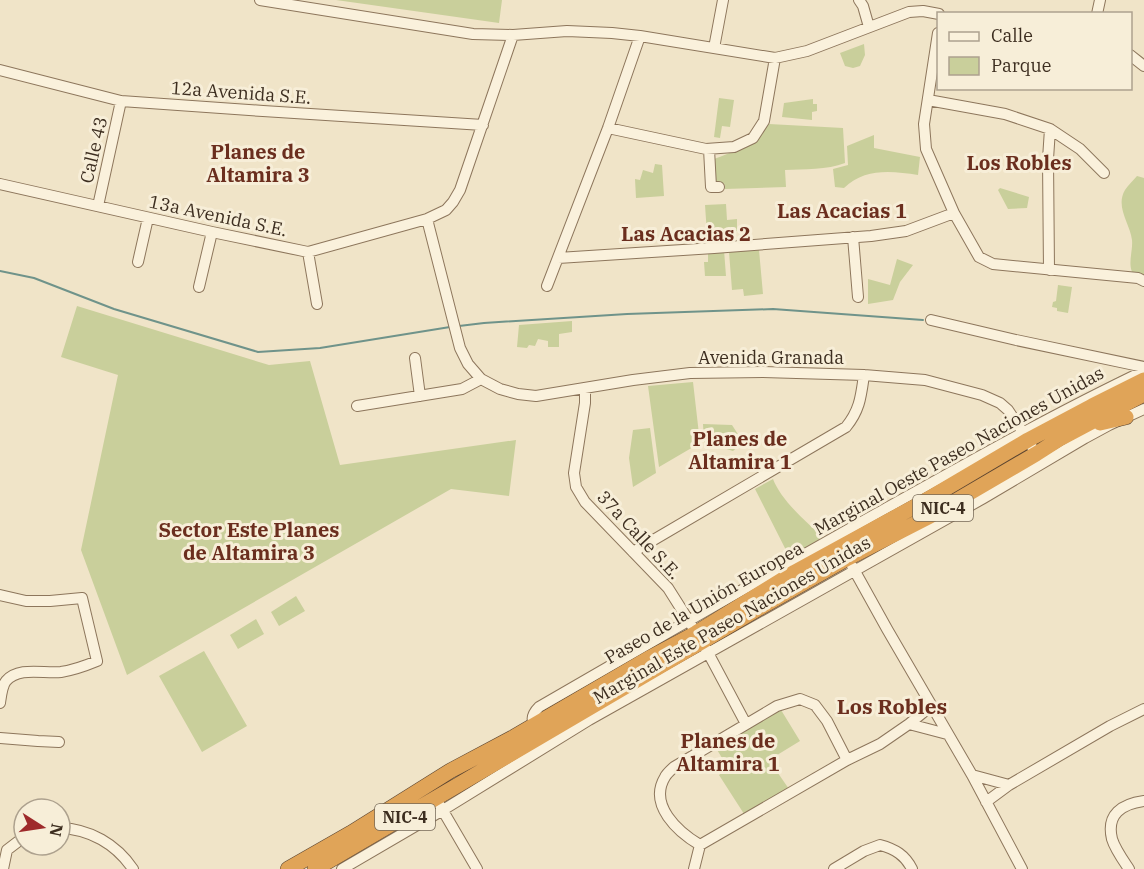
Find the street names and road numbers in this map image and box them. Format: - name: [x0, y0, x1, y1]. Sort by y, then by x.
- street label: 12a Avenida S.E.: [170, 76, 312, 109]
- street label: Calle 43: [75, 114, 112, 185]
- street label: 13a Avenida S.E.: [147, 190, 289, 241]
- street label: Avenida Granada: [698, 346, 844, 369]
- street label: Marginal Oeste Paseo Naciones Unidas: [810, 361, 1108, 540]
- street label: 37a Calle S.E.: [592, 485, 686, 584]
- road number: NIC-4: [913, 495, 973, 521]
- street label: Marginal Este Paseo Naciones Unidas: [589, 530, 875, 709]
- street label: Paseo de la Unión Europea: [600, 536, 807, 669]
- road number: NIC-4: [375, 804, 435, 830]

